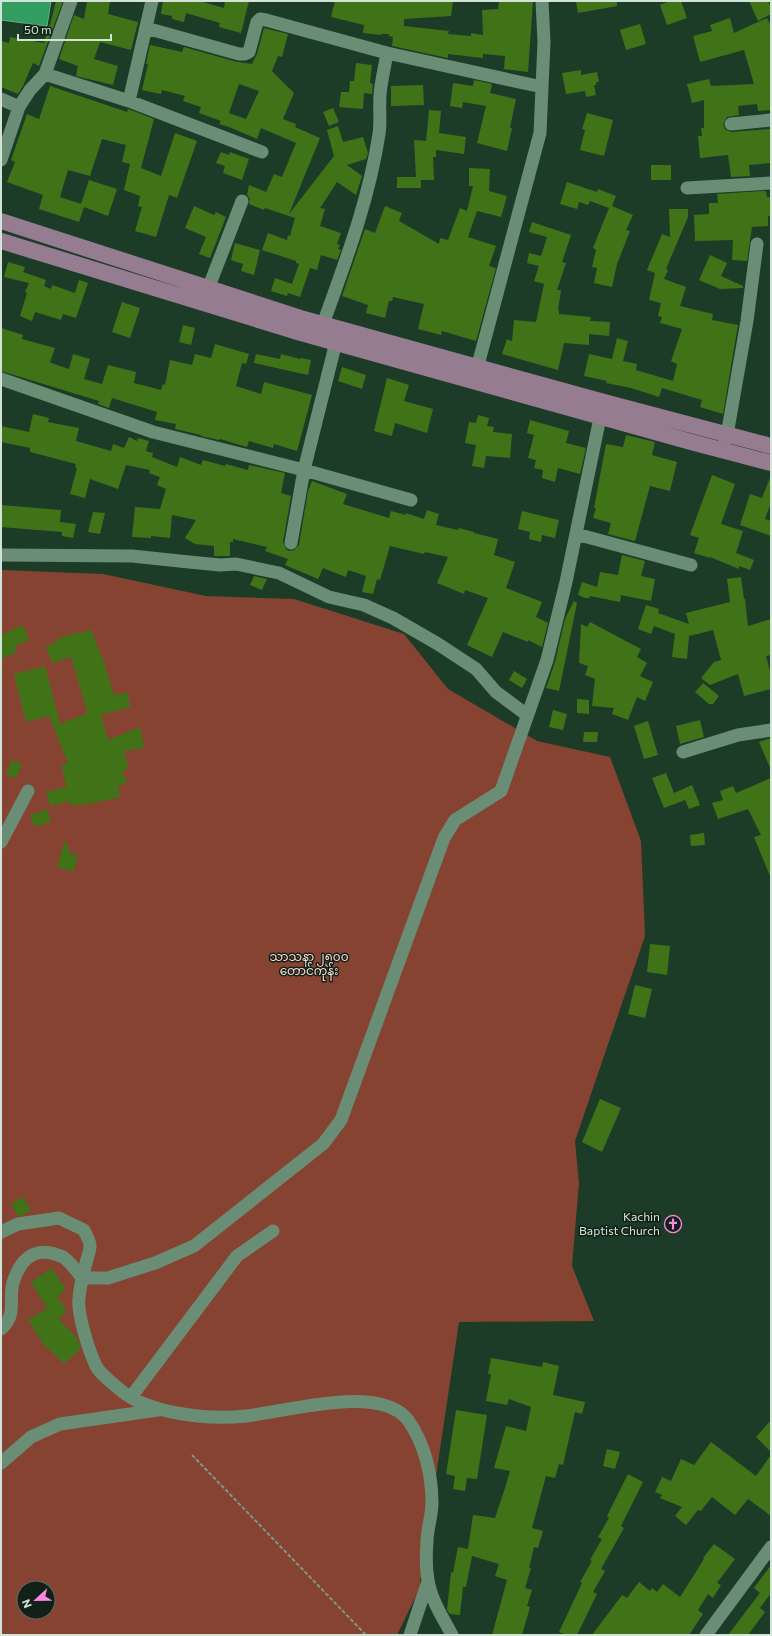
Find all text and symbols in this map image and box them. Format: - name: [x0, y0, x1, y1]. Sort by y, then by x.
- scale bar: [18, 16, 111, 42]
- text: 50 m: [24, 22, 52, 36]
- park label: သာသနာ ၂၅၀၀ တောင်ကုန်း: [270, 949, 349, 981]
- place label: Kachin Baptist Church: [579, 1209, 660, 1237]
- church icon: Kachin Baptist Church: [663, 1214, 683, 1234]
- north arrow: [16, 1580, 56, 1620]
- text: N: [19, 1598, 34, 1610]

